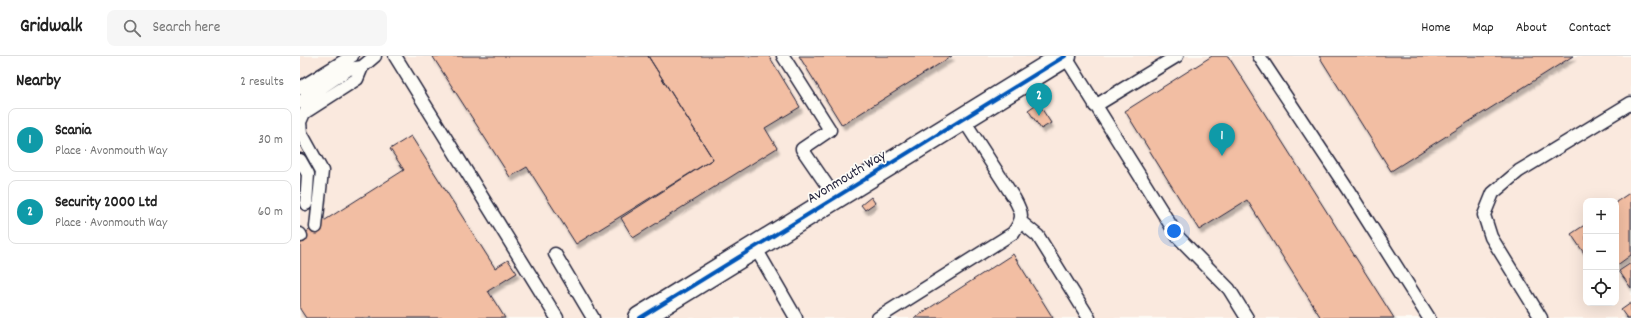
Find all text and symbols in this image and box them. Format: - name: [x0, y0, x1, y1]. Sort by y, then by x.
- search box: [107, 10, 387, 46]
- text: Gridwalk: [20, 14, 83, 41]
- icon: search: [121, 17, 143, 39]
- text: Search here: [153, 17, 220, 39]
- text: Home: [1421, 18, 1450, 38]
- text: Map: [1472, 18, 1494, 38]
- text: About: [1516, 18, 1547, 38]
- text: Contact: [1569, 18, 1611, 38]
- text: Nearby: [16, 70, 60, 94]
- text: 2 results: [240, 73, 284, 92]
- pin: 2: [1026, 83, 1052, 116]
- text: Scania: [55, 120, 91, 142]
- pin: 1: [1209, 123, 1235, 156]
- text: 1: [29, 131, 31, 150]
- text: 30 m: [258, 131, 283, 150]
- text: Place · Avonmouth Way: [55, 142, 167, 161]
- street label: Avonmouth Way: [803, 145, 892, 210]
- text: Security 2000 Ltd: [55, 192, 157, 214]
- map controls: [1583, 198, 1619, 306]
- button: +: [1583, 198, 1619, 234]
- text: 2: [27, 203, 33, 222]
- text: 60 m: [258, 203, 283, 222]
- text: Place · Avonmouth Way: [55, 214, 167, 233]
- your location: [1164, 221, 1184, 241]
- button: −: [1583, 234, 1619, 270]
- button: locate: [1583, 270, 1619, 306]

